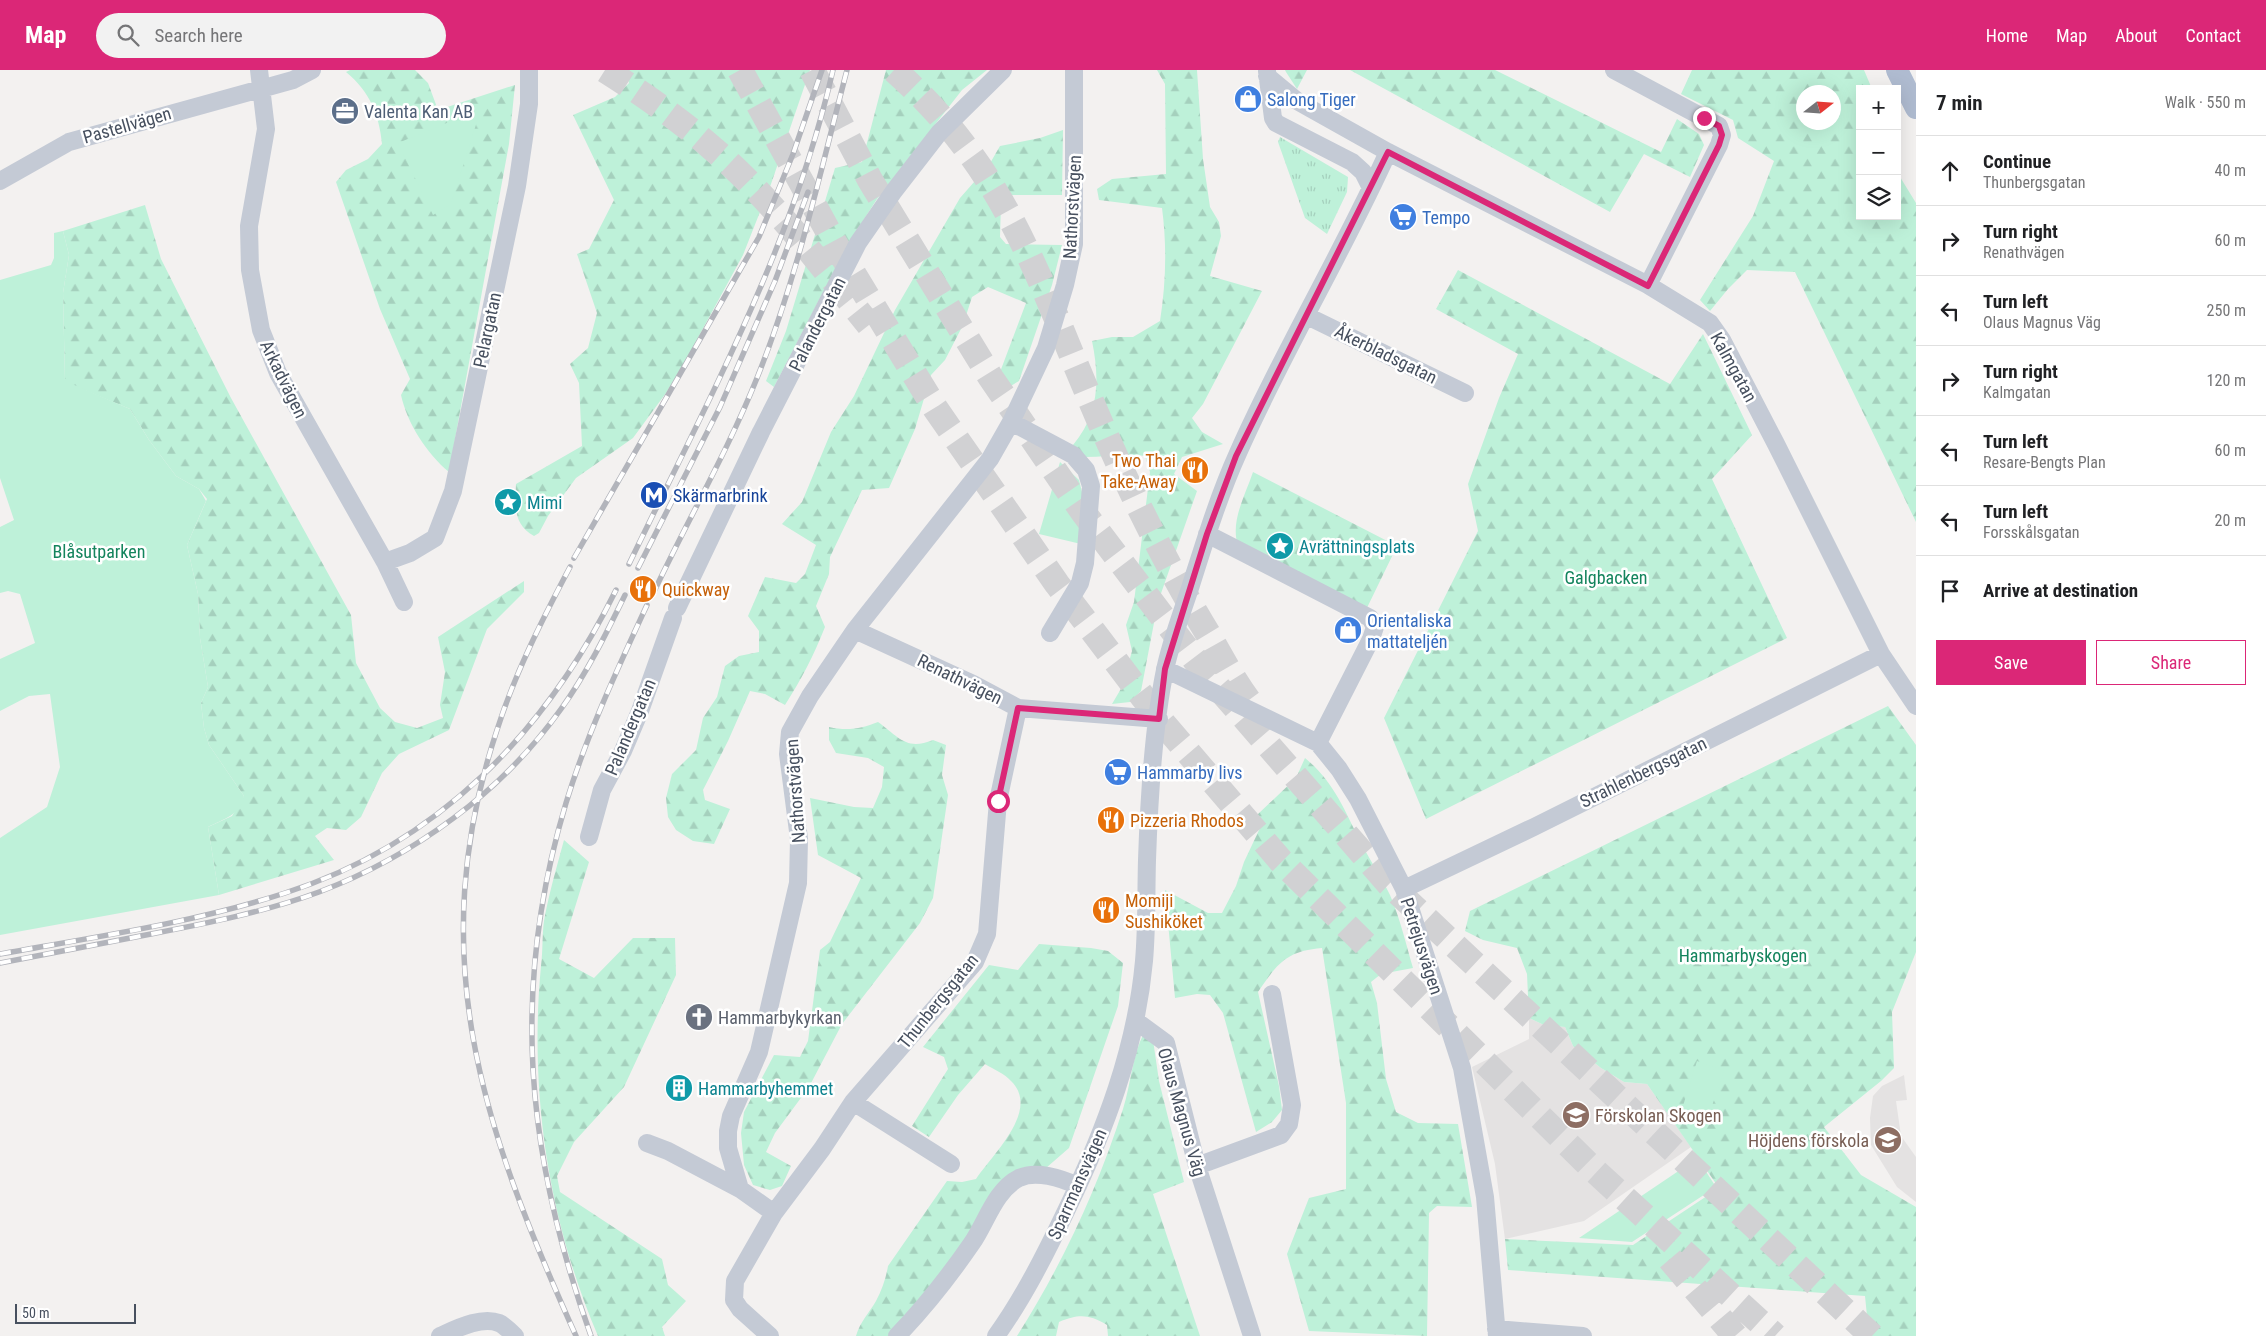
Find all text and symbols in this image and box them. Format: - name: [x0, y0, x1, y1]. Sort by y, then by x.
- search box: [96, 13, 446, 58]
- text: Map: [25, 21, 66, 49]
- icon: search: [114, 21, 142, 49]
- text: Search here: [154, 24, 243, 47]
- text: Home: [1986, 25, 2028, 46]
- text: Map: [2056, 25, 2087, 46]
- text: About: [2115, 25, 2157, 46]
- text: Contact: [2185, 25, 2241, 46]
- shop icon: Salong Tiger: [1233, 84, 1263, 114]
- north arrow: [1796, 85, 1841, 130]
- map controls: [1856, 85, 1901, 220]
- button: +: [1856, 85, 1901, 130]
- place label: Salong Tiger: [1267, 89, 1356, 110]
- text: 7 min: [1936, 91, 1983, 115]
- text: Walk · 550 m: [2165, 93, 2246, 112]
- office icon: Valenta Kan AB: [330, 96, 360, 126]
- place label: Valenta Kan AB: [364, 101, 473, 122]
- street label: Pastellvägen: [80, 102, 174, 148]
- route end: [1693, 107, 1716, 130]
- button: −: [1856, 130, 1901, 175]
- text: Continue: [1983, 150, 2051, 173]
- street label: Nathorstvägen: [1059, 154, 1085, 260]
- icon: ahead: [1936, 157, 1964, 185]
- text: 40 m: [2214, 161, 2246, 180]
- text: Thunbergsgatan: [1983, 173, 2086, 192]
- button: layers: [1856, 175, 1901, 220]
- supermarket icon: Tempo: [1388, 202, 1418, 232]
- place label: Tempo: [1422, 207, 1470, 228]
- text: Turn right: [1983, 220, 2058, 243]
- icon: right: [1936, 227, 1964, 255]
- text: 60 m: [2214, 231, 2246, 250]
- text: Renathvägen: [1983, 243, 2064, 262]
- street label: Palandergatan: [784, 273, 850, 375]
- street label: Pelargatan: [469, 290, 505, 370]
- text: Turn left: [1983, 290, 2048, 313]
- icon: left: [1936, 297, 1964, 325]
- text: 250 m: [2207, 301, 2246, 320]
- text: Olaus Magnus Väg: [1983, 313, 2101, 332]
- street label: Åkerbladsgatan: [1331, 319, 1441, 388]
- street label: Kalmgatan: [1706, 329, 1762, 405]
- street label: Arkadvägen: [256, 337, 312, 421]
- text: Turn right: [1983, 360, 2058, 383]
- icon: right: [1936, 367, 1964, 395]
- text: 120 m: [2207, 371, 2246, 390]
- text: Kalmgatan: [1983, 383, 2051, 402]
- text: Turn left: [1983, 430, 2048, 453]
- icon: left: [1936, 437, 1964, 465]
- text: 60 m: [2214, 441, 2246, 460]
- place label: Two Thai Take-Away: [1100, 450, 1176, 492]
- text: Resare-Bengts Plan: [1983, 453, 2106, 472]
- restaurant icon: Two Thai Take-Away: [1180, 455, 1210, 485]
- metro station icon: Skärmarbrink: [639, 480, 669, 510]
- place label: Skärmarbrink: [673, 485, 768, 506]
- place icon: Mimi: [493, 487, 523, 517]
- place label: Mimi: [527, 492, 562, 513]
- text: Turn left: [1983, 500, 2048, 523]
- icon: left: [1936, 507, 1964, 535]
- text: 20 m: [2214, 511, 2246, 530]
- text: Forsskålsgatan: [1983, 523, 2080, 542]
- place icon: Avrättningsplats: [1265, 531, 1295, 561]
- place label: Avrättningsplats: [1299, 536, 1415, 557]
- park label: Blåsutparken: [53, 541, 145, 562]
- park label: Galgbacken: [1564, 567, 1648, 588]
- restaurant icon: Quickway: [628, 574, 658, 604]
- icon: arrive: [1936, 577, 1964, 605]
- place label: Quickway: [662, 579, 730, 600]
- text: Arrive at destination: [1983, 579, 2138, 602]
- place label: Orientaliska mattateljén: [1367, 610, 1452, 652]
- shop icon: Orientaliska mattateljén: [1333, 615, 1363, 645]
- button: Save: [1936, 640, 2086, 685]
- button: Share: [2096, 640, 2246, 685]
- street label: Renathvägen: [914, 649, 1006, 709]
- street label: Palandergatan: [600, 676, 660, 778]
- street label: Strahlenbergsgatan: [1576, 732, 1710, 812]
- street label: Nathorstvägen: [781, 738, 809, 844]
- supermarket icon: Hammarby livs: [1103, 757, 1133, 787]
- place label: Hammarby livs: [1137, 762, 1243, 783]
- route start: [987, 790, 1010, 813]
- restaurant icon: Pizzeria Rhodos: [1096, 805, 1126, 835]
- place label: Pizzeria Rhodos: [1130, 810, 1244, 831]
- place label: Momiji Sushiköket: [1125, 890, 1203, 932]
- restaurant icon: Momiji Sushiköket: [1091, 895, 1121, 925]
- street label: Petrejusvägen: [1396, 895, 1448, 997]
- park label: Hammarbyskogen: [1679, 945, 1807, 966]
- street label: Thunbergsgatan: [894, 950, 982, 1052]
- church icon: Hammarbykyrkan: [684, 1002, 714, 1032]
- place label: Hammarbykyrkan: [718, 1007, 842, 1028]
- street label: Olaus Magnus Väg: [1154, 1045, 1210, 1179]
- building icon: Hammarbyhemmet: [664, 1073, 694, 1103]
- place label: Hammarbyhemmet: [698, 1078, 833, 1099]
- school or university icon: Förskolan Skogen: [1561, 1100, 1591, 1130]
- place label: Förskolan Skogen: [1595, 1105, 1721, 1126]
- street label: Sparrmansvägen: [1043, 1125, 1111, 1243]
- school or university icon: Höjdens förskola: [1873, 1125, 1903, 1155]
- place label: Höjdens förskola: [1748, 1130, 1869, 1151]
- scale bar: [15, 1301, 136, 1324]
- text: 50 m: [22, 1305, 50, 1321]

